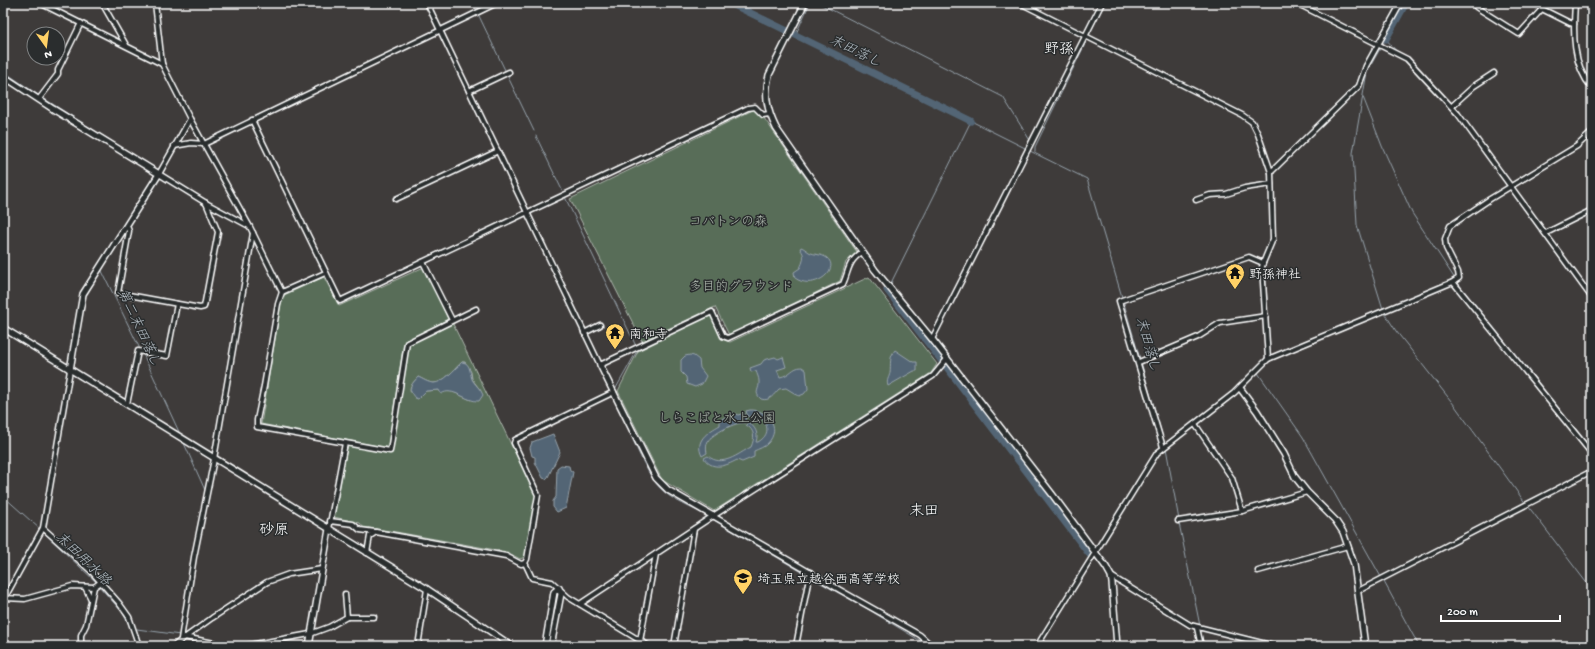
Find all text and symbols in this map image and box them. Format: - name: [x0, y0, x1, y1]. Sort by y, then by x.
- north arrow: [26, 26, 66, 66]
- water label: 末田落し: [826, 31, 884, 72]
- district label: 野孫: [1044, 41, 1074, 59]
- text: N: [43, 47, 53, 60]
- park label: コバトンの森: [689, 215, 767, 230]
- temple icon: 野孫神社: [1224, 262, 1246, 290]
- place label: 野孫神社: [1249, 267, 1301, 283]
- park label: 多目的グラウンド: [689, 279, 793, 295]
- water label: 第二末田落し: [112, 286, 164, 370]
- water label: 末田落し: [1131, 315, 1163, 374]
- temple icon: 南和寺: [604, 322, 626, 350]
- place label: 南和寺: [629, 328, 668, 343]
- park label: しらこばと水上公園: [658, 411, 776, 427]
- district label: 末田: [909, 502, 939, 521]
- district label: 砂原: [259, 521, 289, 540]
- water label: 末田用水路: [51, 529, 115, 591]
- school or university icon: 埼玉県立越谷西高等学校: [732, 567, 754, 595]
- place label: 埼玉県立越谷西高等学校: [757, 572, 900, 588]
- scale bar: [1441, 597, 1560, 623]
- text: 200 m: [1447, 606, 1478, 620]

